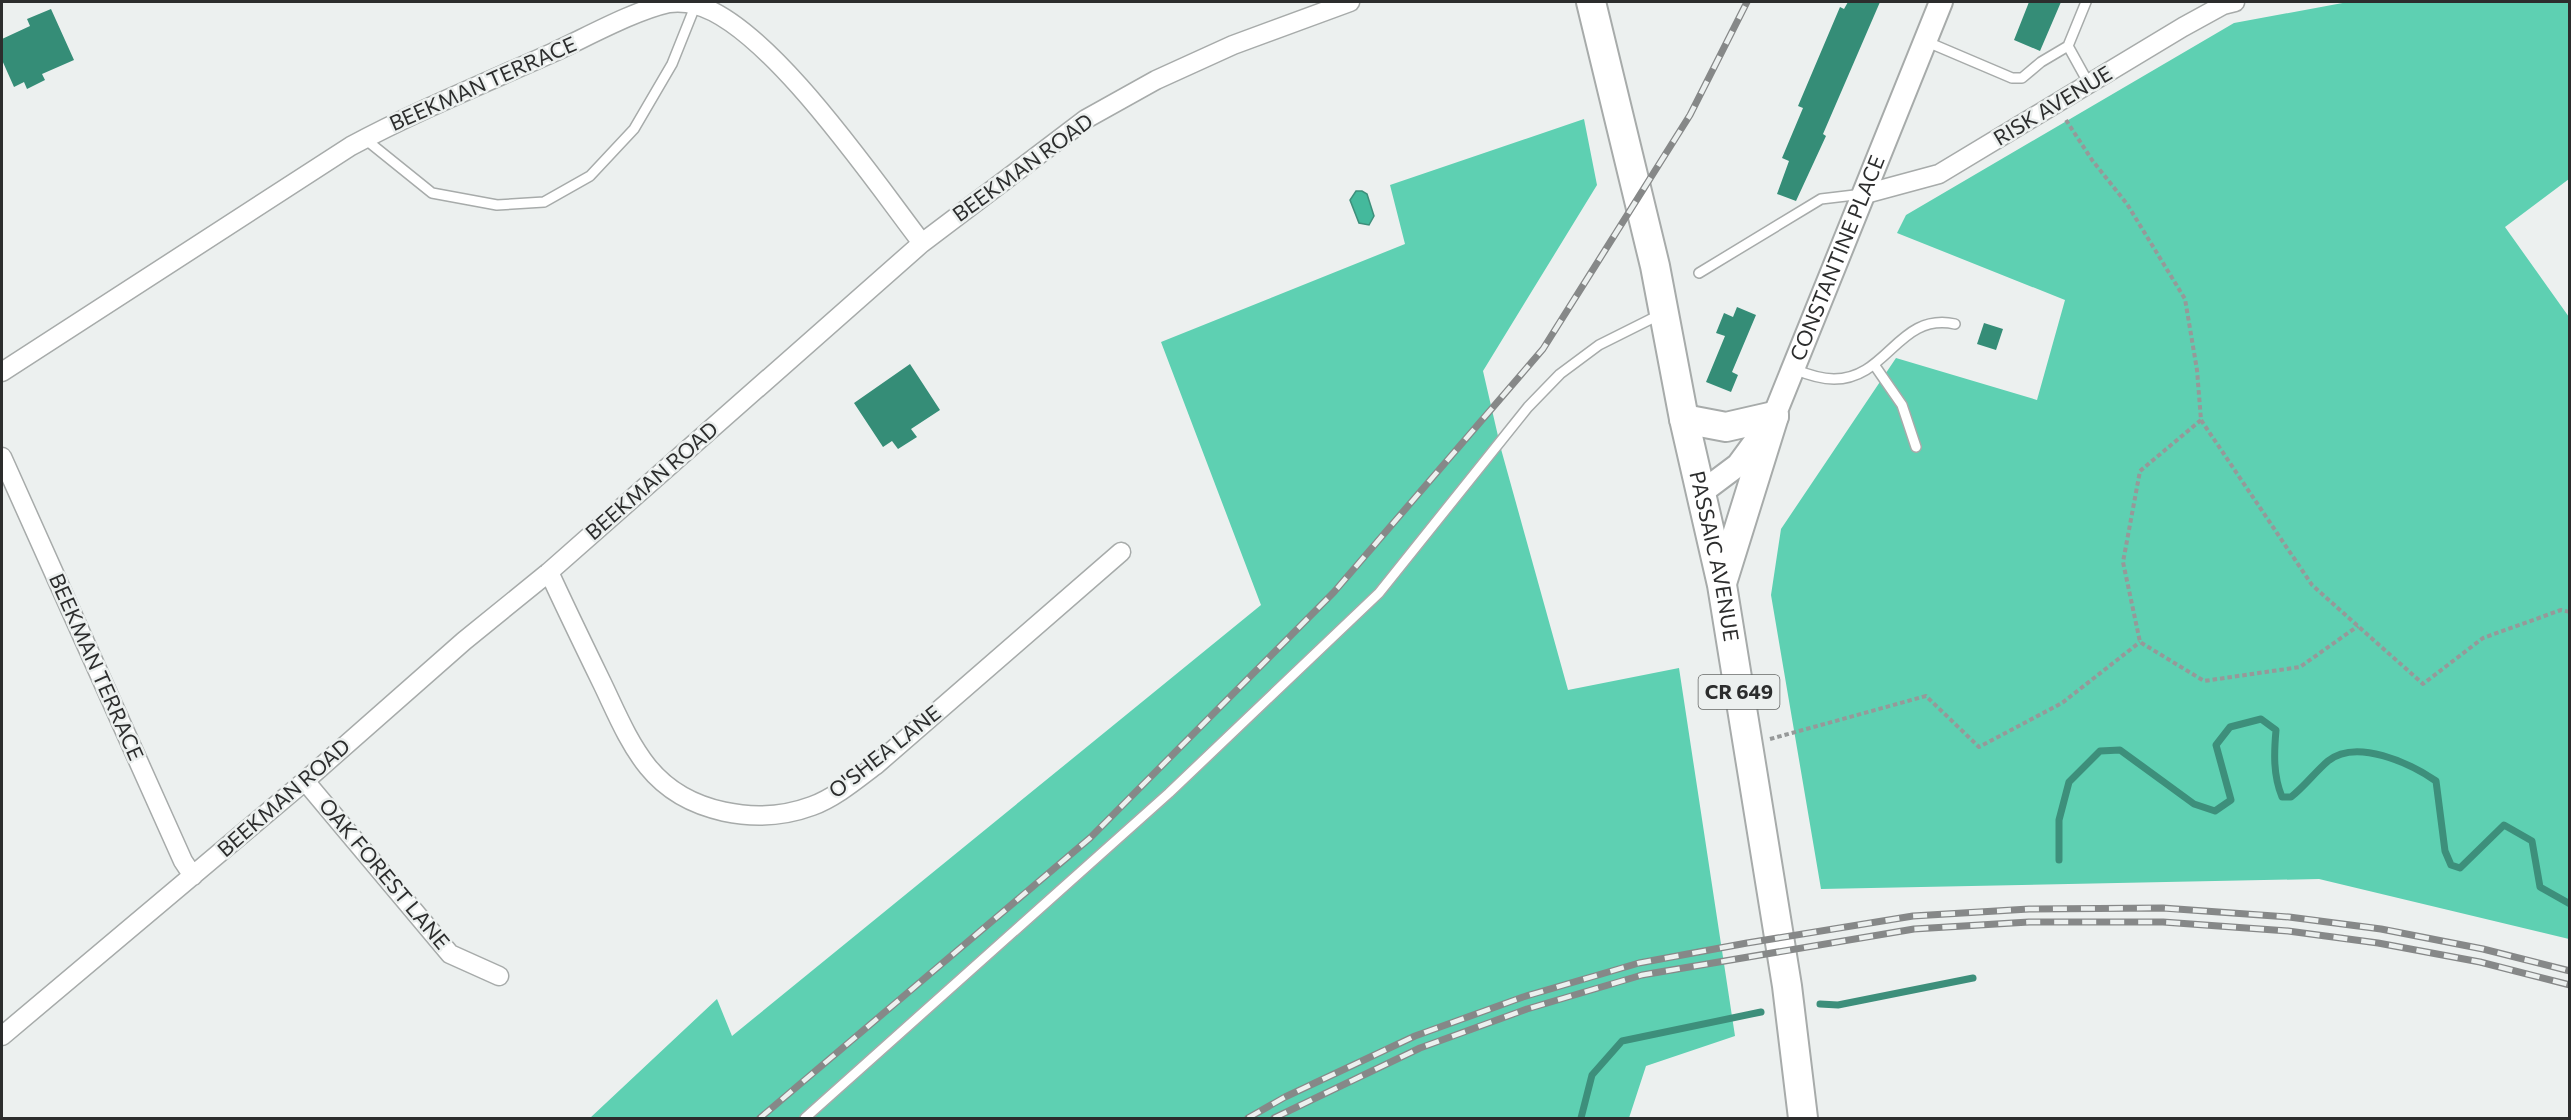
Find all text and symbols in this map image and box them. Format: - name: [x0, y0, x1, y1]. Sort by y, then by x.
- street label: BEEKMAN TERRACE: [385, 30, 580, 135]
- street label: RISK AVENUE: [1988, 60, 2116, 150]
- street label: BEEKMAN ROAD: [947, 108, 1097, 226]
- street label: CONSTANTINE PLACE: [1784, 151, 1889, 364]
- street label: BEEKMAN ROAD: [580, 416, 722, 544]
- street label: PASSAIC AVENUE: [1685, 468, 1745, 643]
- street label: BEEKMAN TERRACE: [45, 569, 150, 764]
- road number: CR 649: [1698, 675, 1780, 709]
- street label: O'SHEA LANE: [823, 699, 945, 802]
- street label: BEEKMAN ROAD: [212, 733, 354, 861]
- street label: OAK FOREST LANE: [315, 793, 456, 954]

